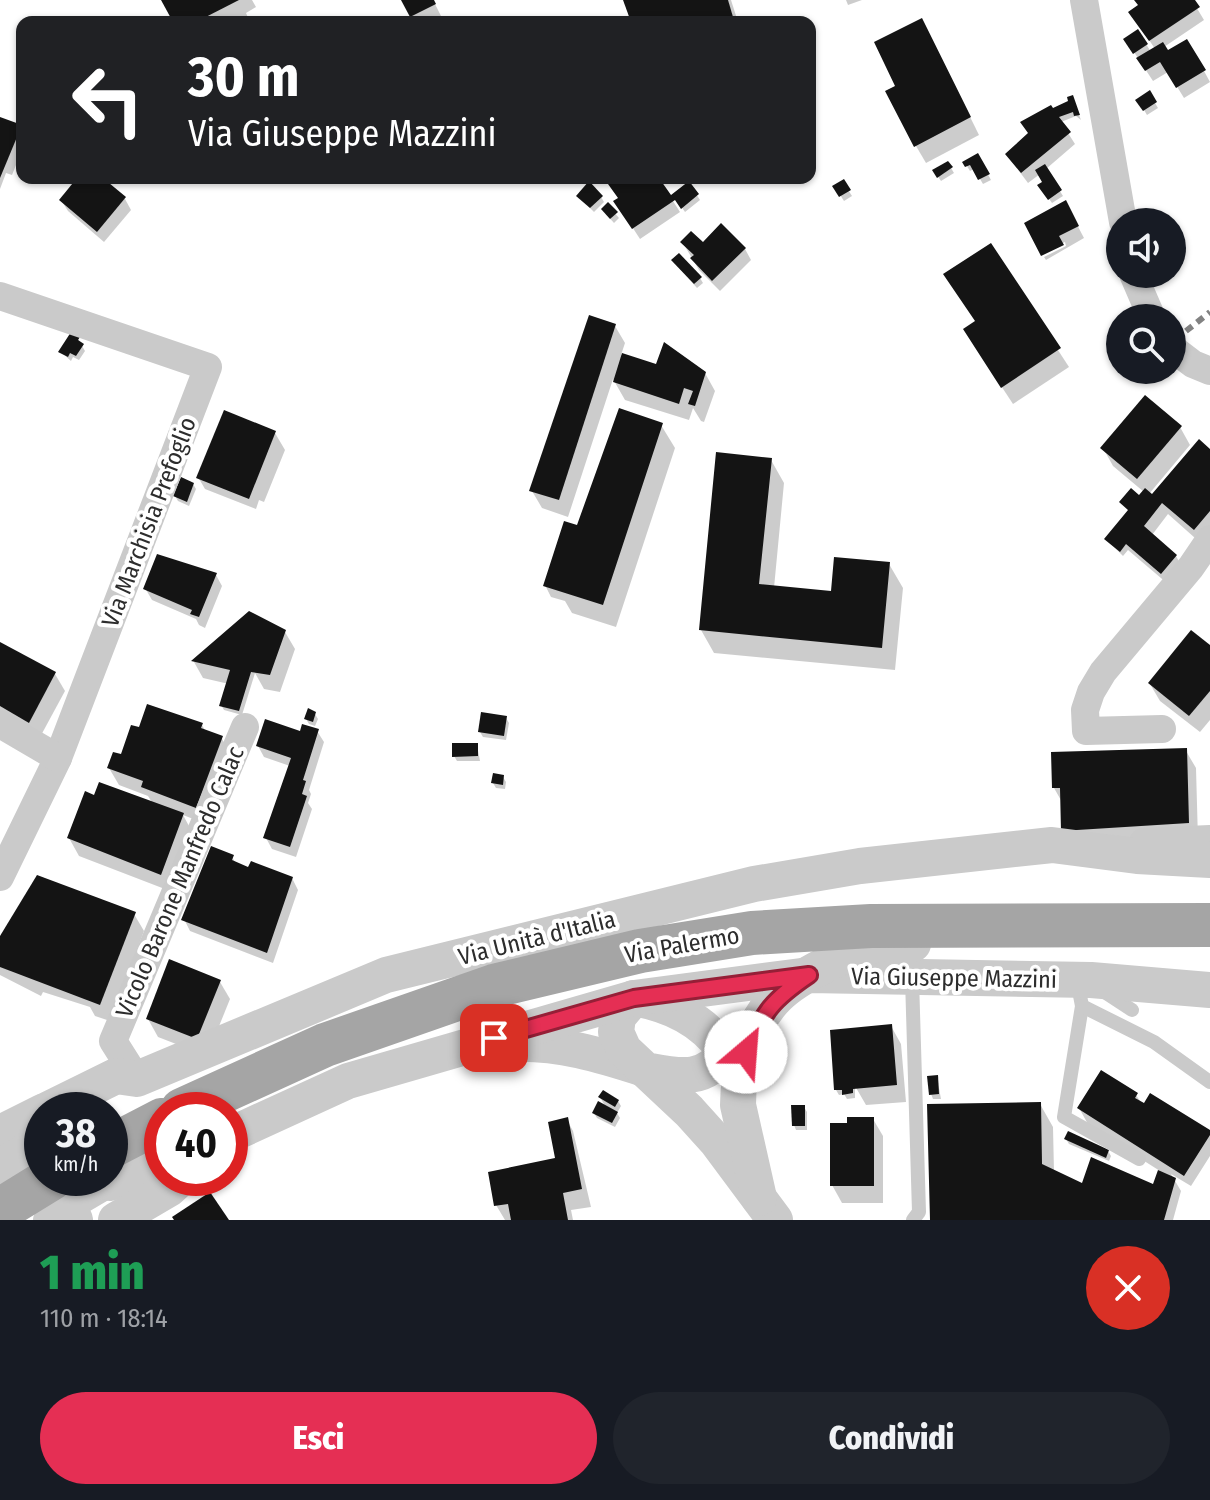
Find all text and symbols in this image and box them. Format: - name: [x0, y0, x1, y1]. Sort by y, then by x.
- text: 30 m: [188, 44, 299, 111]
- icon: left: [56, 48, 160, 152]
- text: Via Giuseppe Mazzini: [188, 112, 497, 156]
- map controls: [1106, 208, 1186, 384]
- button: sound: [1106, 208, 1186, 288]
- button: search: [1106, 304, 1186, 384]
- street label: Via Marchisia Prefoglio: [96, 413, 202, 631]
- street label: Vicolo Barone Manfredo Calac: [110, 742, 250, 1022]
- street label: Via Unità d'Italia: [456, 905, 618, 971]
- street label: Via Palermo: [622, 921, 742, 969]
- street label: Via Giuseppe Mazzini: [851, 962, 1057, 994]
- pin: [460, 1004, 528, 1072]
- position arrow: [704, 1010, 788, 1094]
- icon: arrive: [472, 1016, 516, 1060]
- speed limit sign: 40: [144, 1092, 248, 1196]
- text: 38: [56, 1110, 96, 1158]
- text: km/h: [54, 1152, 98, 1176]
- text: 1 min: [40, 1244, 144, 1302]
- button: close: [1086, 1246, 1170, 1330]
- text: 110 m · 18:14: [40, 1303, 168, 1334]
- button: Esci: [40, 1392, 597, 1484]
- button: Condividi: [613, 1392, 1170, 1484]

